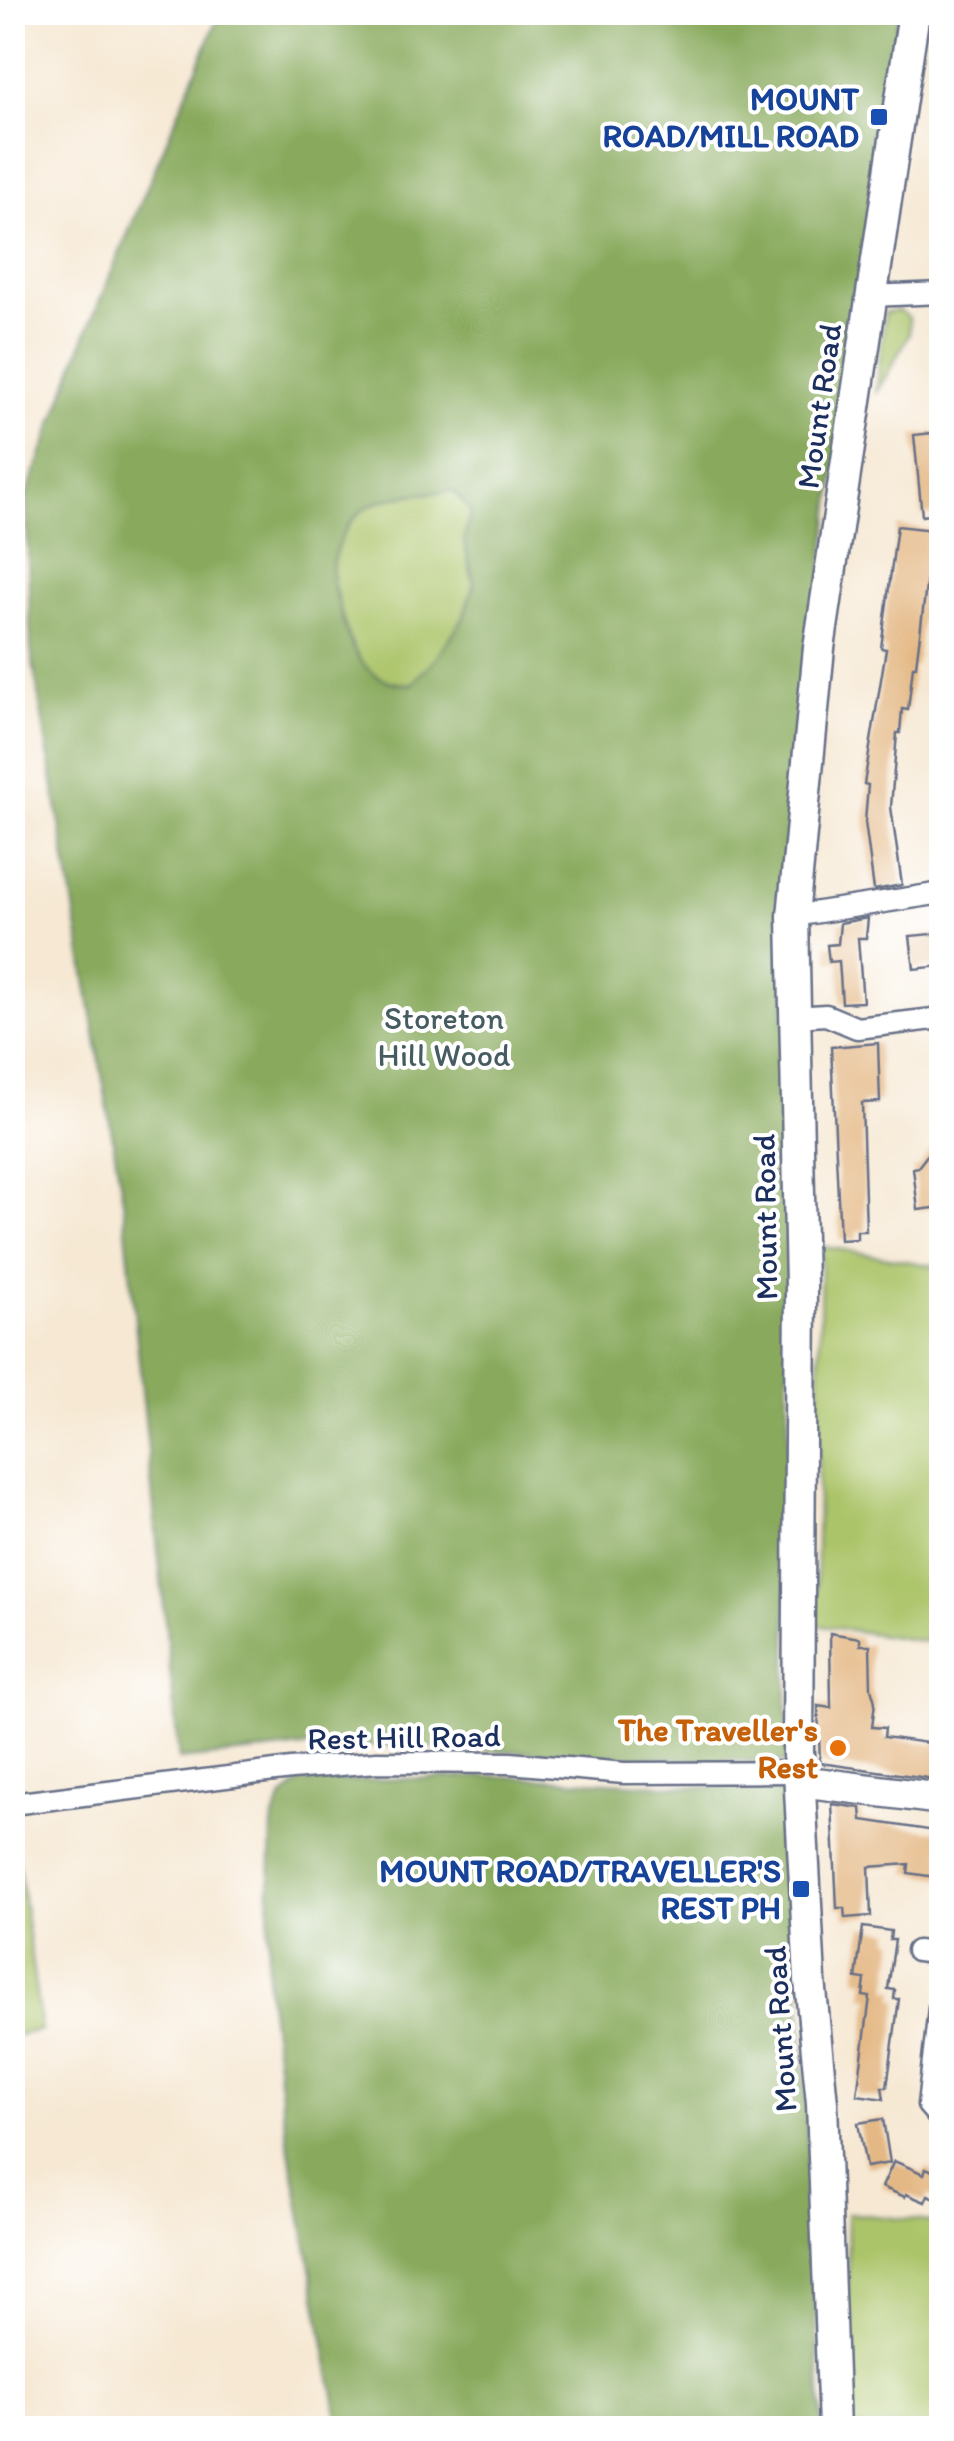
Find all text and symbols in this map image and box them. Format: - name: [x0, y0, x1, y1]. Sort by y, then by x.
- place label: MOUNT ROAD/MILL ROAD: [602, 80, 860, 155]
- marker: MOUNT ROAD/MILL ROAD: [868, 106, 890, 128]
- street label: Mount Road: [789, 321, 849, 491]
- park label: Storeton Hill Wood: [378, 999, 510, 1074]
- street label: Mount Road: [745, 1133, 785, 1301]
- place label: The Traveller's Rest: [617, 1711, 818, 1786]
- street label: Rest Hill Road: [307, 1716, 501, 1758]
- marker: The Traveller's Rest: [827, 1737, 849, 1759]
- place label: MOUNT ROAD/TRAVELLER'S REST PH: [379, 1852, 781, 1927]
- marker: MOUNT ROAD/TRAVELLER'S REST PH: [790, 1878, 812, 1900]
- street label: Mount Road: [755, 1945, 805, 2113]

